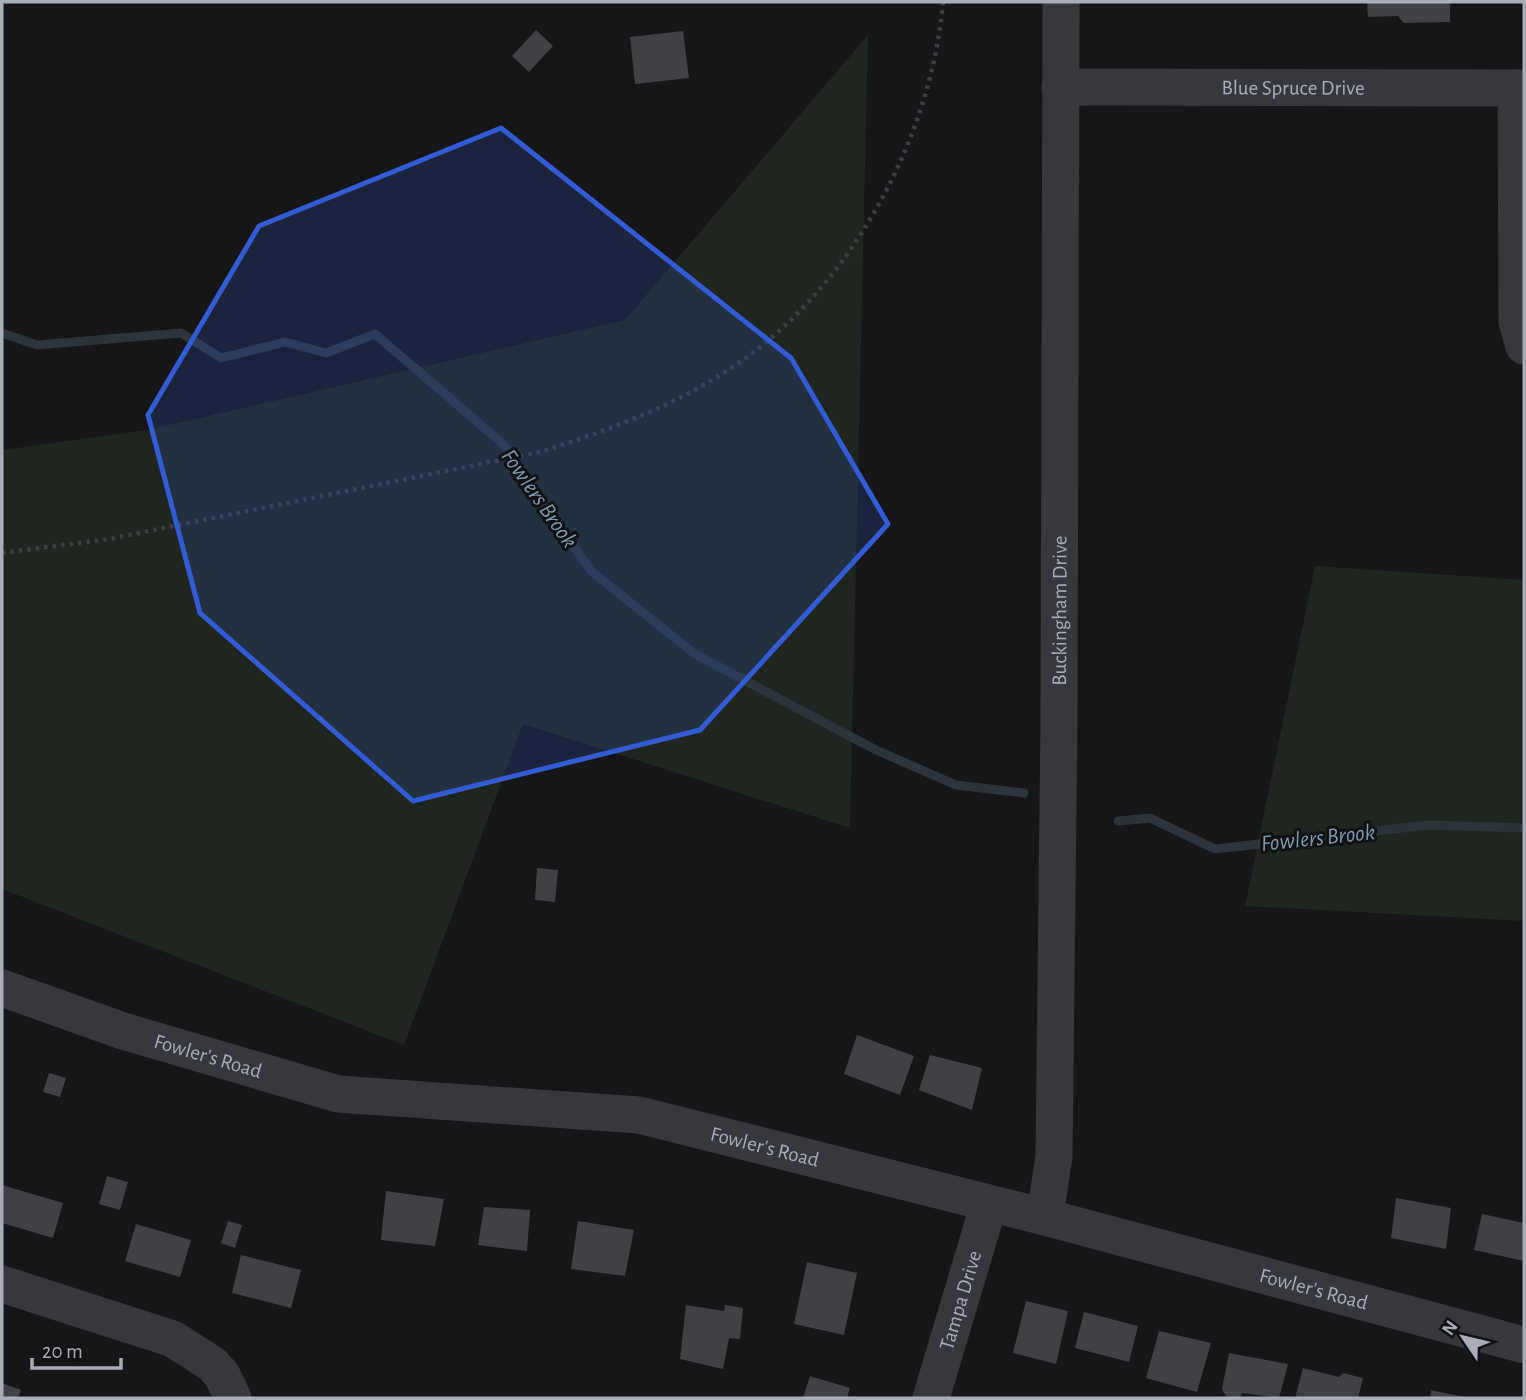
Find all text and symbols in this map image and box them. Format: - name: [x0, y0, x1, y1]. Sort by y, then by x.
- street label: Blue Spruce Drive: [1221, 77, 1365, 99]
- water label: Fowlers Brook: [496, 445, 581, 553]
- street label: Buckingham Drive: [1049, 536, 1071, 686]
- water label: Fowlers Brook: [1260, 821, 1377, 856]
- street label: Fowler's Road: [152, 1031, 264, 1082]
- street label: Fowler's Road: [708, 1123, 821, 1171]
- street label: Tampa Drive: [936, 1248, 985, 1353]
- street label: Fowler's Road: [1257, 1265, 1370, 1314]
- north arrow: [1428, 1302, 1498, 1372]
- text: N: [1439, 1317, 1462, 1339]
- scale bar: [32, 1326, 121, 1370]
- text: 20 m: [42, 1341, 83, 1362]

